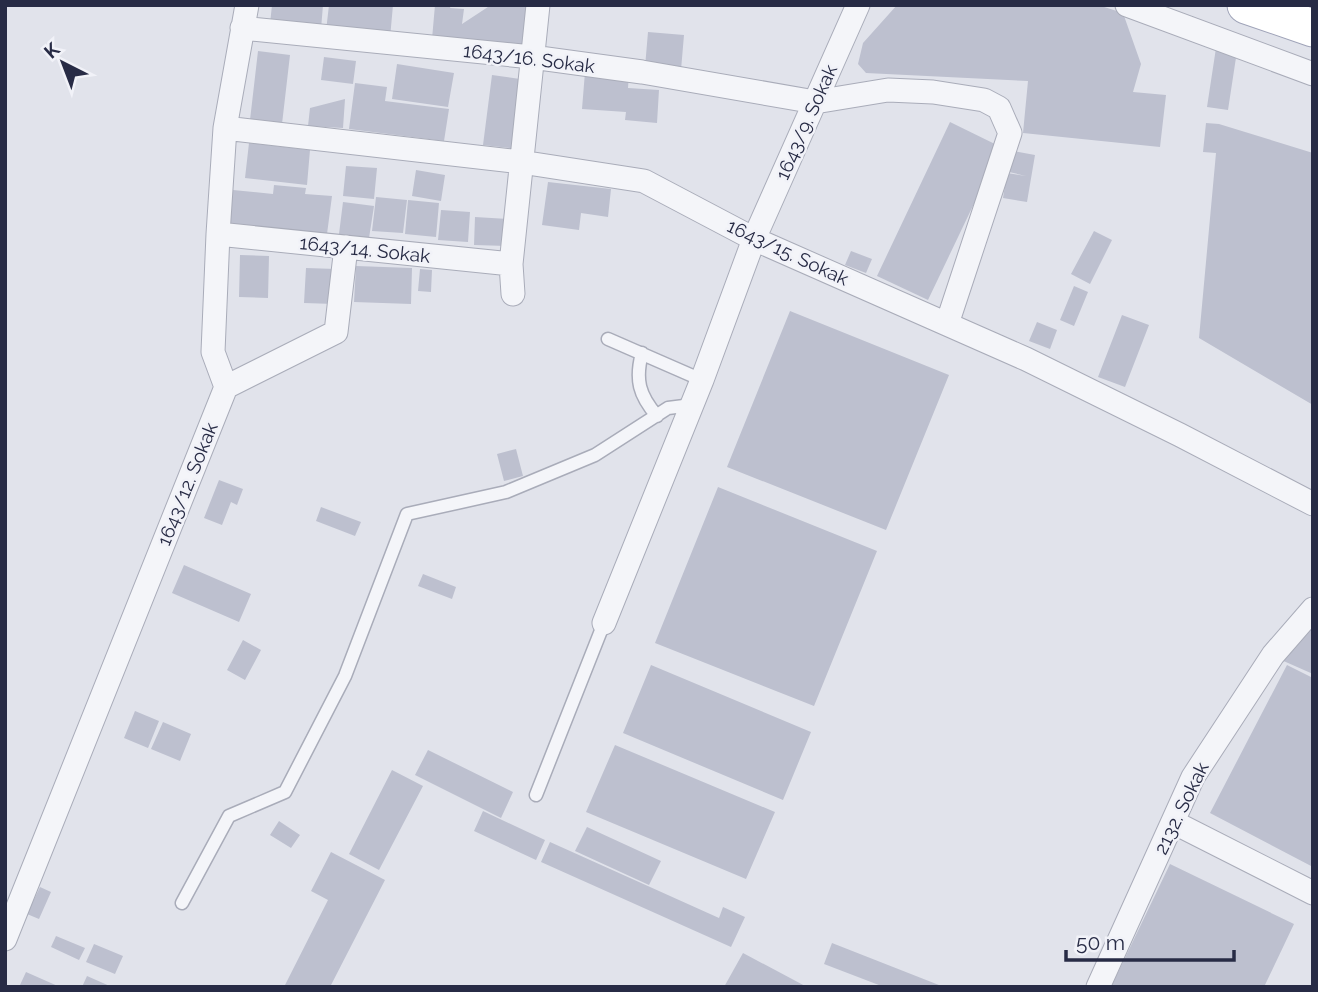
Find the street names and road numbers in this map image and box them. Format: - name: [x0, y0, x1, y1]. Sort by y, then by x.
- street label: 1643/16. Sokak: [462, 39, 596, 77]
- street label: 1643/9. Sokak: [771, 61, 841, 183]
- street label: 1643/15. Sokak: [724, 214, 852, 290]
- street label: 1643/14. Sokak: [298, 231, 432, 267]
- street label: 1643/12. Sokak: [152, 419, 222, 549]
- street label: 2132. Sokak: [1149, 758, 1213, 858]

